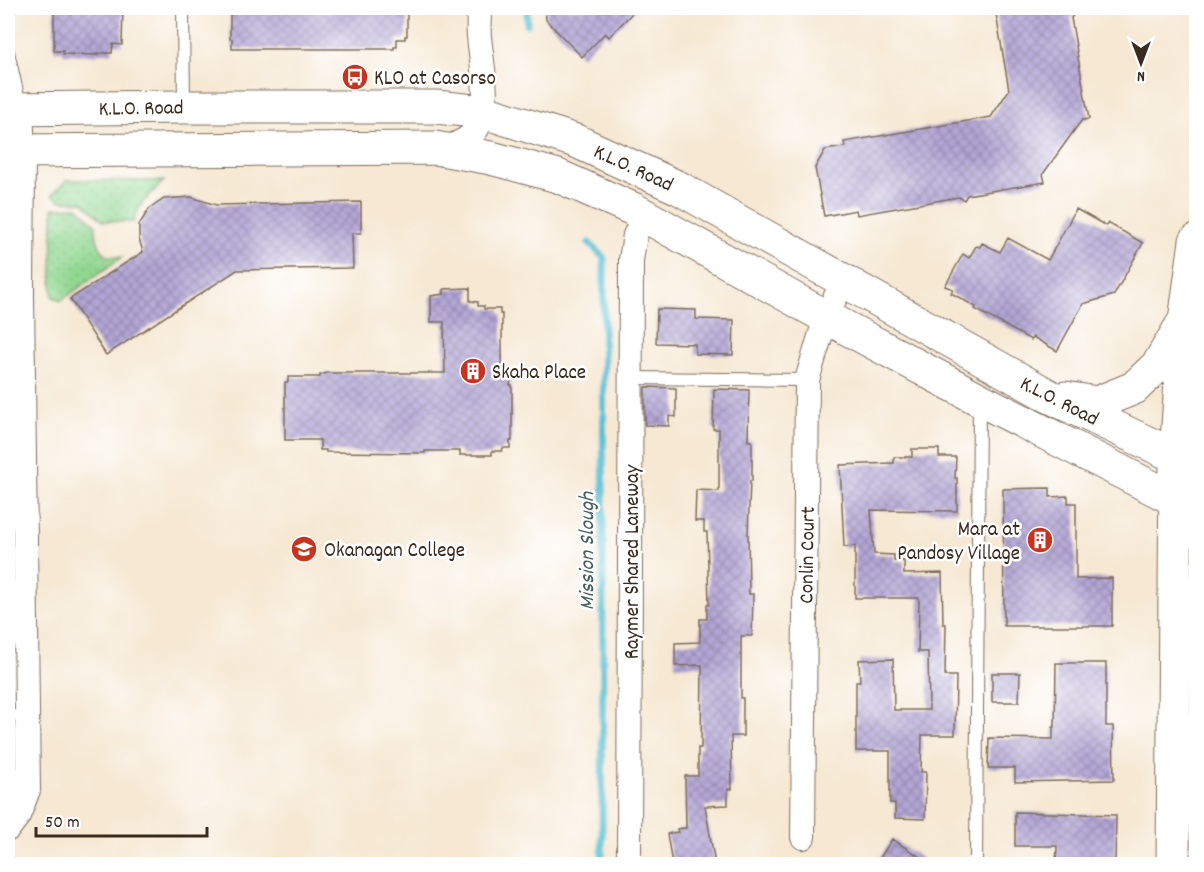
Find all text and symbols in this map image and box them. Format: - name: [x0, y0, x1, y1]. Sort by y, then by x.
- north arrow: [1111, 33, 1171, 93]
- bus stop icon: KLO at Casorso: [340, 62, 370, 92]
- text: N: [1137, 64, 1145, 87]
- place label: KLO at Casorso: [374, 65, 496, 95]
- street label: K.L.O. Road: [98, 94, 184, 126]
- street label: K.L.O. Road: [588, 138, 678, 201]
- building icon: Skaha Place: [458, 356, 488, 386]
- place label: Skaha Place: [492, 359, 586, 389]
- street label: K.L.O. Road: [1014, 370, 1103, 435]
- street label: Raymer Shared Laneway: [619, 464, 649, 659]
- water label: Mission Slough: [573, 491, 604, 610]
- street label: Conlin Court: [793, 506, 825, 604]
- place label: Mara at Pandosy Village: [897, 516, 1020, 570]
- building icon: Mara at Pandosy Village: [1025, 525, 1055, 555]
- school or university icon: Okanagan College: [289, 534, 319, 564]
- place label: Okanagan College: [324, 537, 465, 567]
- scale bar: [36, 800, 207, 838]
- text: 50 m: [45, 811, 80, 836]

